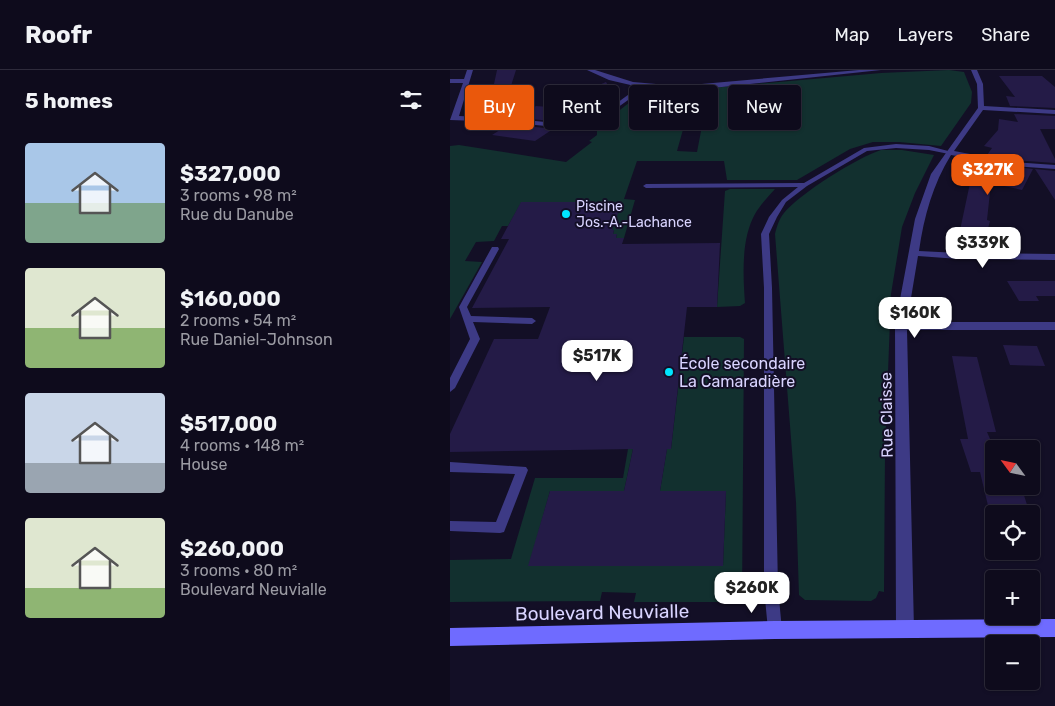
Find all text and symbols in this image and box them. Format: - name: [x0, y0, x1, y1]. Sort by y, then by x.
- text: Roofr: [25, 21, 92, 49]
- text: Map: [835, 24, 870, 46]
- text: Layers: [898, 24, 953, 46]
- text: Share: [981, 24, 1030, 46]
- chip: Buy: [465, 85, 534, 130]
- chip: Rent: [544, 85, 619, 130]
- chip: Filters: [629, 85, 718, 130]
- chip: New: [728, 85, 801, 130]
- icon: filters: [397, 86, 425, 114]
- text: 5 homes: [25, 88, 113, 113]
- pin: $327K: [953, 154, 1023, 196]
- text: $327K: [962, 160, 1014, 179]
- text: $327,000: [180, 161, 281, 186]
- icon: home: [65, 163, 125, 223]
- text: 3 rooms · 98 m²: [180, 186, 297, 205]
- place label: Piscine Jos.-A.-Lachance: [576, 198, 692, 231]
- text: Rue du Danube: [180, 205, 294, 224]
- marker: Piscine Jos.-A.-Lachance: [560, 208, 572, 220]
- pin: $339K: [948, 226, 1018, 269]
- text: $339K: [957, 233, 1009, 252]
- text: $160,000: [180, 286, 281, 311]
- icon: home: [65, 288, 125, 348]
- pin: $160K: [880, 296, 950, 339]
- text: $160K: [890, 303, 940, 322]
- text: 2 rooms · 54 m²: [180, 311, 296, 330]
- text: Rue Daniel-Johnson: [180, 330, 333, 349]
- pin: $517K: [562, 340, 632, 382]
- text: $517K: [573, 346, 621, 365]
- place label: École secondaire La Camaradière: [679, 354, 805, 391]
- marker: École secondaire La Camaradière: [663, 366, 675, 378]
- street label: Rue Claisse: [876, 372, 897, 458]
- text: $517,000: [180, 411, 277, 436]
- icon: home: [65, 413, 125, 473]
- text: 4 rooms · 148 m²: [180, 436, 304, 455]
- north arrow: [985, 440, 1040, 495]
- map controls: [985, 440, 1040, 690]
- text: House: [180, 455, 227, 474]
- button: locate: [985, 505, 1040, 560]
- text: $260,000: [180, 536, 284, 561]
- icon: home: [65, 538, 125, 598]
- text: 3 rooms · 80 m²: [180, 561, 297, 580]
- button: +: [985, 570, 1040, 625]
- pin: $260K: [717, 572, 787, 614]
- text: $260K: [726, 578, 779, 597]
- text: Boulevard Neuvialle: [180, 580, 327, 599]
- street label: Boulevard Neuvialle: [515, 599, 689, 626]
- button: −: [985, 635, 1040, 690]

